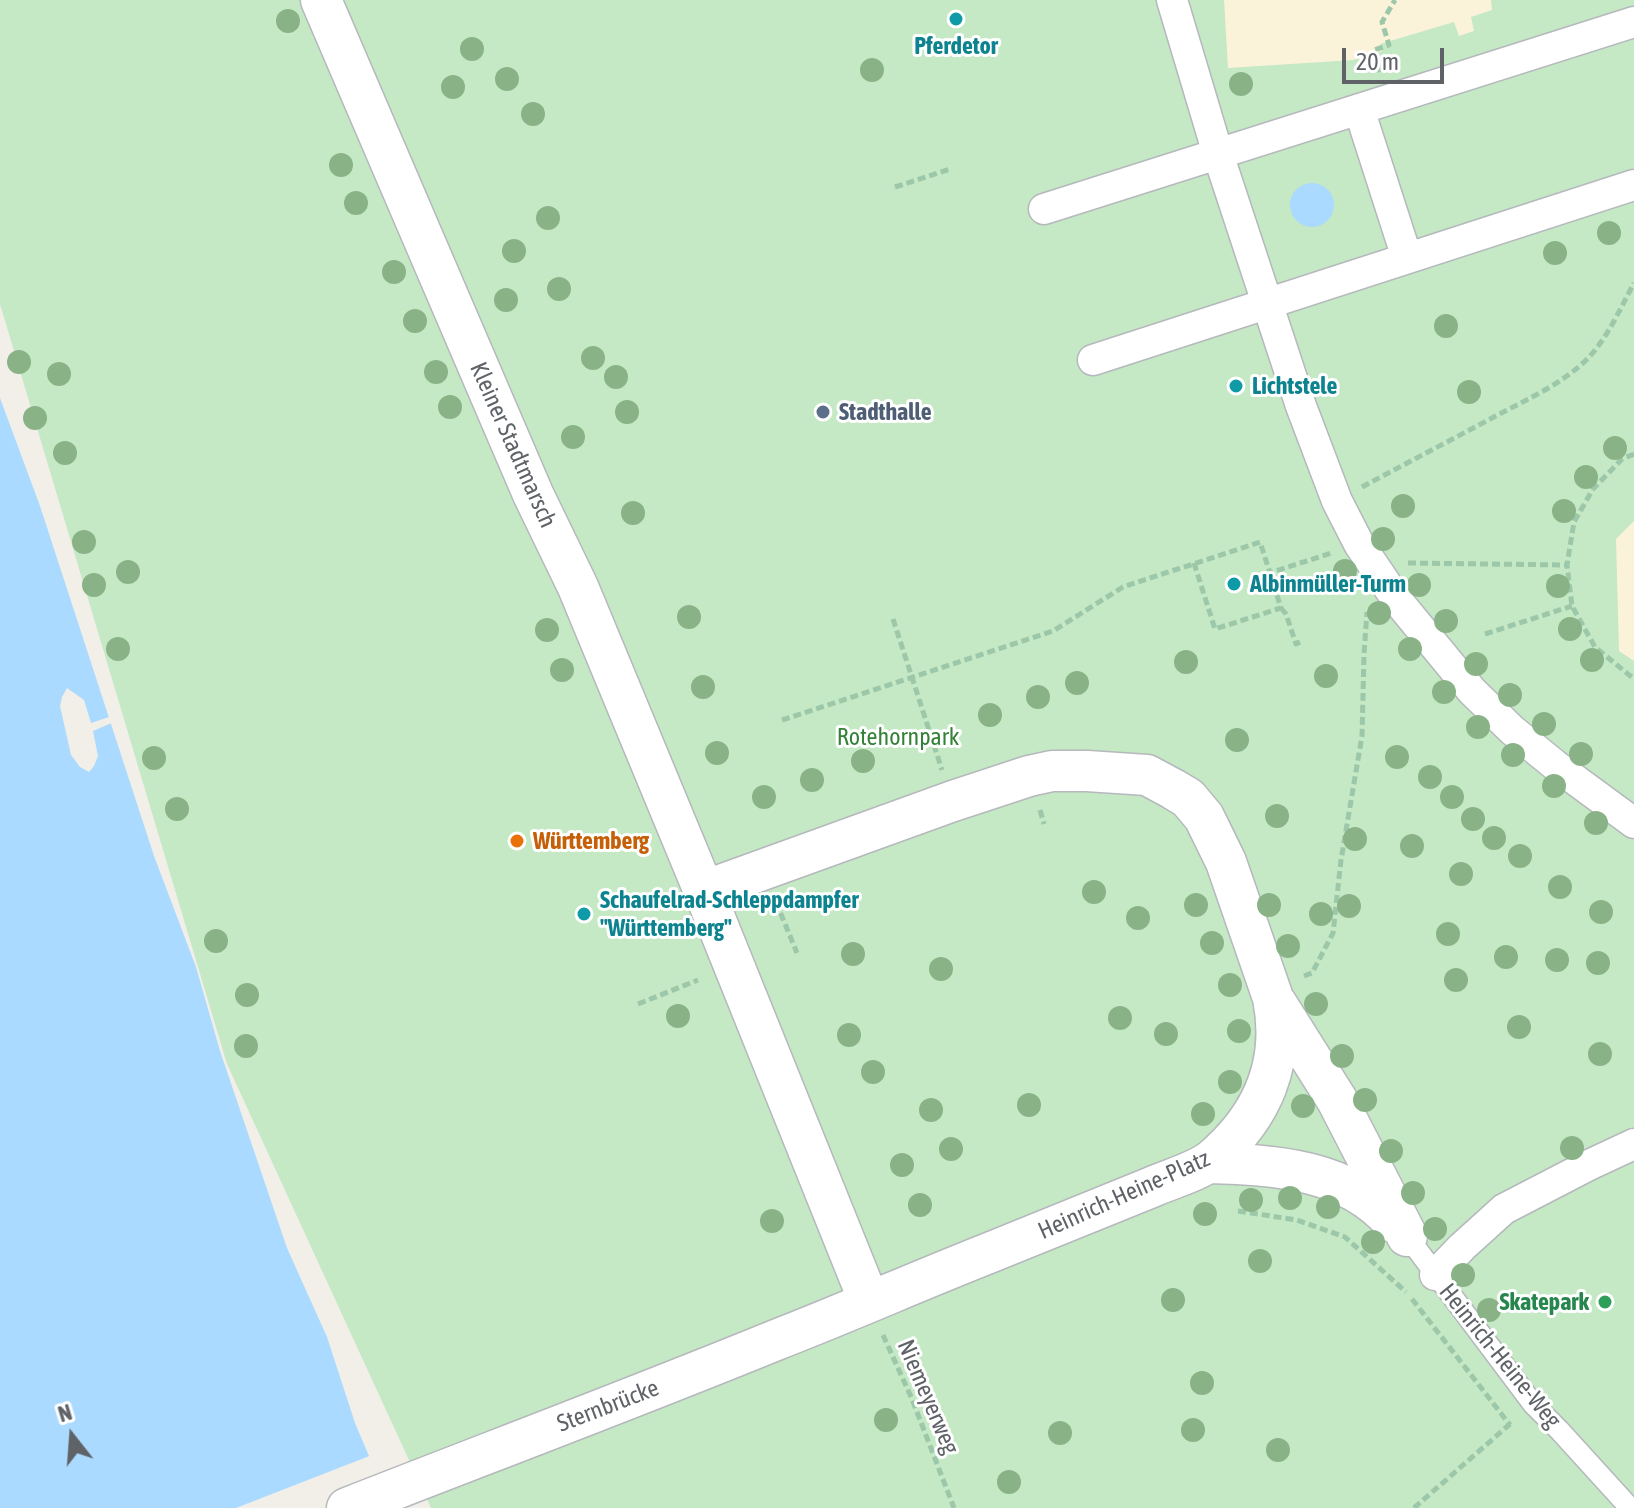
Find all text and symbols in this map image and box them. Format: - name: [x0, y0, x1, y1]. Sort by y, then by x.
- marker: Pferdetor: [947, 10, 965, 28]
- place label: Pferdetor: [914, 32, 998, 60]
- scale bar: [1346, 32, 1448, 82]
- text: 20 m: [1356, 48, 1399, 75]
- street label: Kleiner Stadtmarsch: [464, 358, 562, 532]
- place label: Lichtstele: [1252, 372, 1337, 400]
- marker: Lichtstele: [1227, 377, 1245, 395]
- place label: Stadthalle: [839, 398, 932, 426]
- marker: Stadthalle: [814, 403, 832, 421]
- place label: Albinmüller-Turm: [1250, 570, 1406, 598]
- marker: Albinmüller-Turm: [1225, 575, 1243, 593]
- park label: Rotehornpark: [837, 723, 959, 751]
- place label: Württemberg: [533, 827, 649, 855]
- marker: Württemberg: [508, 832, 526, 850]
- place label: Schaufelrad-Schleppdampfer "Württemberg": [600, 886, 859, 942]
- marker: Schaufelrad-Schleppdampfer "Württemberg": [575, 905, 593, 923]
- street label: Heinrich-Heine-Platz: [1034, 1144, 1214, 1246]
- street label: Heinrich-Heine-Weg: [1433, 1278, 1567, 1434]
- place label: Skatepark: [1499, 1288, 1589, 1316]
- marker: Skatepark: [1596, 1293, 1614, 1311]
- street label: Niemeyerweg: [891, 1335, 965, 1459]
- street label: Sternbrücke: [553, 1374, 663, 1438]
- north arrow: [32, 1396, 112, 1476]
- text: N: [55, 1399, 75, 1427]

